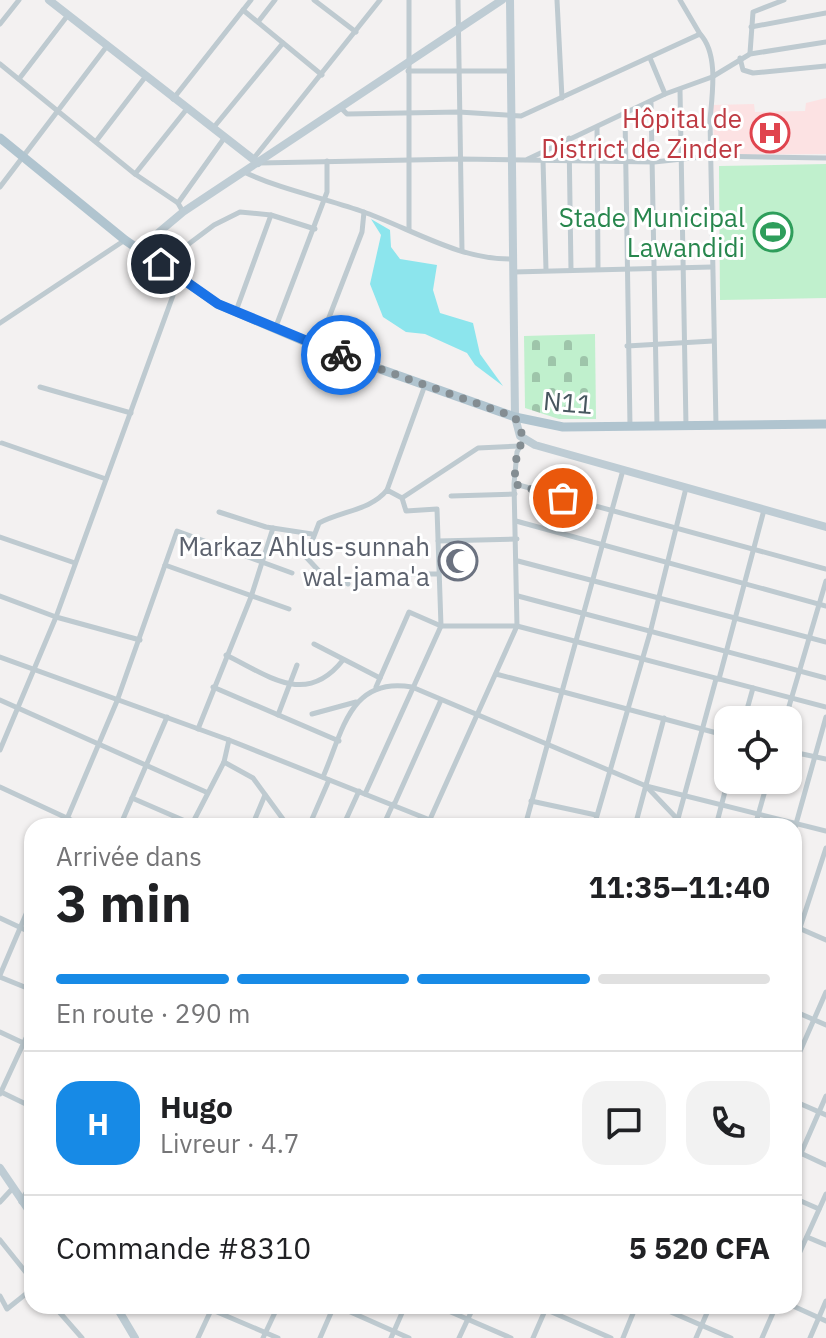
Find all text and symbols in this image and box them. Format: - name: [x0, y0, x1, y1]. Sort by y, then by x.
- place label: Hôpital de District de Zinder: [541, 101, 742, 165]
- hospital icon: Hôpital de District de Zinder: [749, 112, 791, 154]
- place label: Stade Municipal Lawandidi: [559, 200, 745, 264]
- sports icon: Stade Municipal Lawandidi: [752, 211, 794, 253]
- pin: [127, 230, 195, 298]
- icon: home: [139, 242, 183, 286]
- courier: [301, 315, 381, 395]
- icon: bike: [319, 333, 363, 377]
- street label: N11: [542, 383, 594, 421]
- pin: [529, 464, 597, 532]
- icon: bag: [541, 476, 585, 520]
- place label: Markaz Ahlus-sunnah wal-jama'a: [178, 529, 430, 593]
- mosque icon: Markaz Ahlus-sunnah wal-jama'a: [437, 540, 479, 582]
- map controls: [714, 706, 802, 794]
- button: locate: [714, 706, 802, 794]
- text: Arrivée dans: [56, 839, 202, 873]
- text: 11:35–11:40: [589, 867, 770, 906]
- text: 3 min: [56, 869, 192, 936]
- text: En route · 290 m: [56, 996, 250, 1030]
- button: chat: [582, 1081, 666, 1165]
- button: phone: [686, 1081, 770, 1165]
- text: Hugo: [160, 1087, 233, 1126]
- text: H: [87, 1104, 109, 1143]
- text: Livreur · 4.7: [160, 1126, 299, 1160]
- text: Commande #8310: [56, 1228, 311, 1267]
- text: 5 520 CFA: [629, 1228, 770, 1267]

